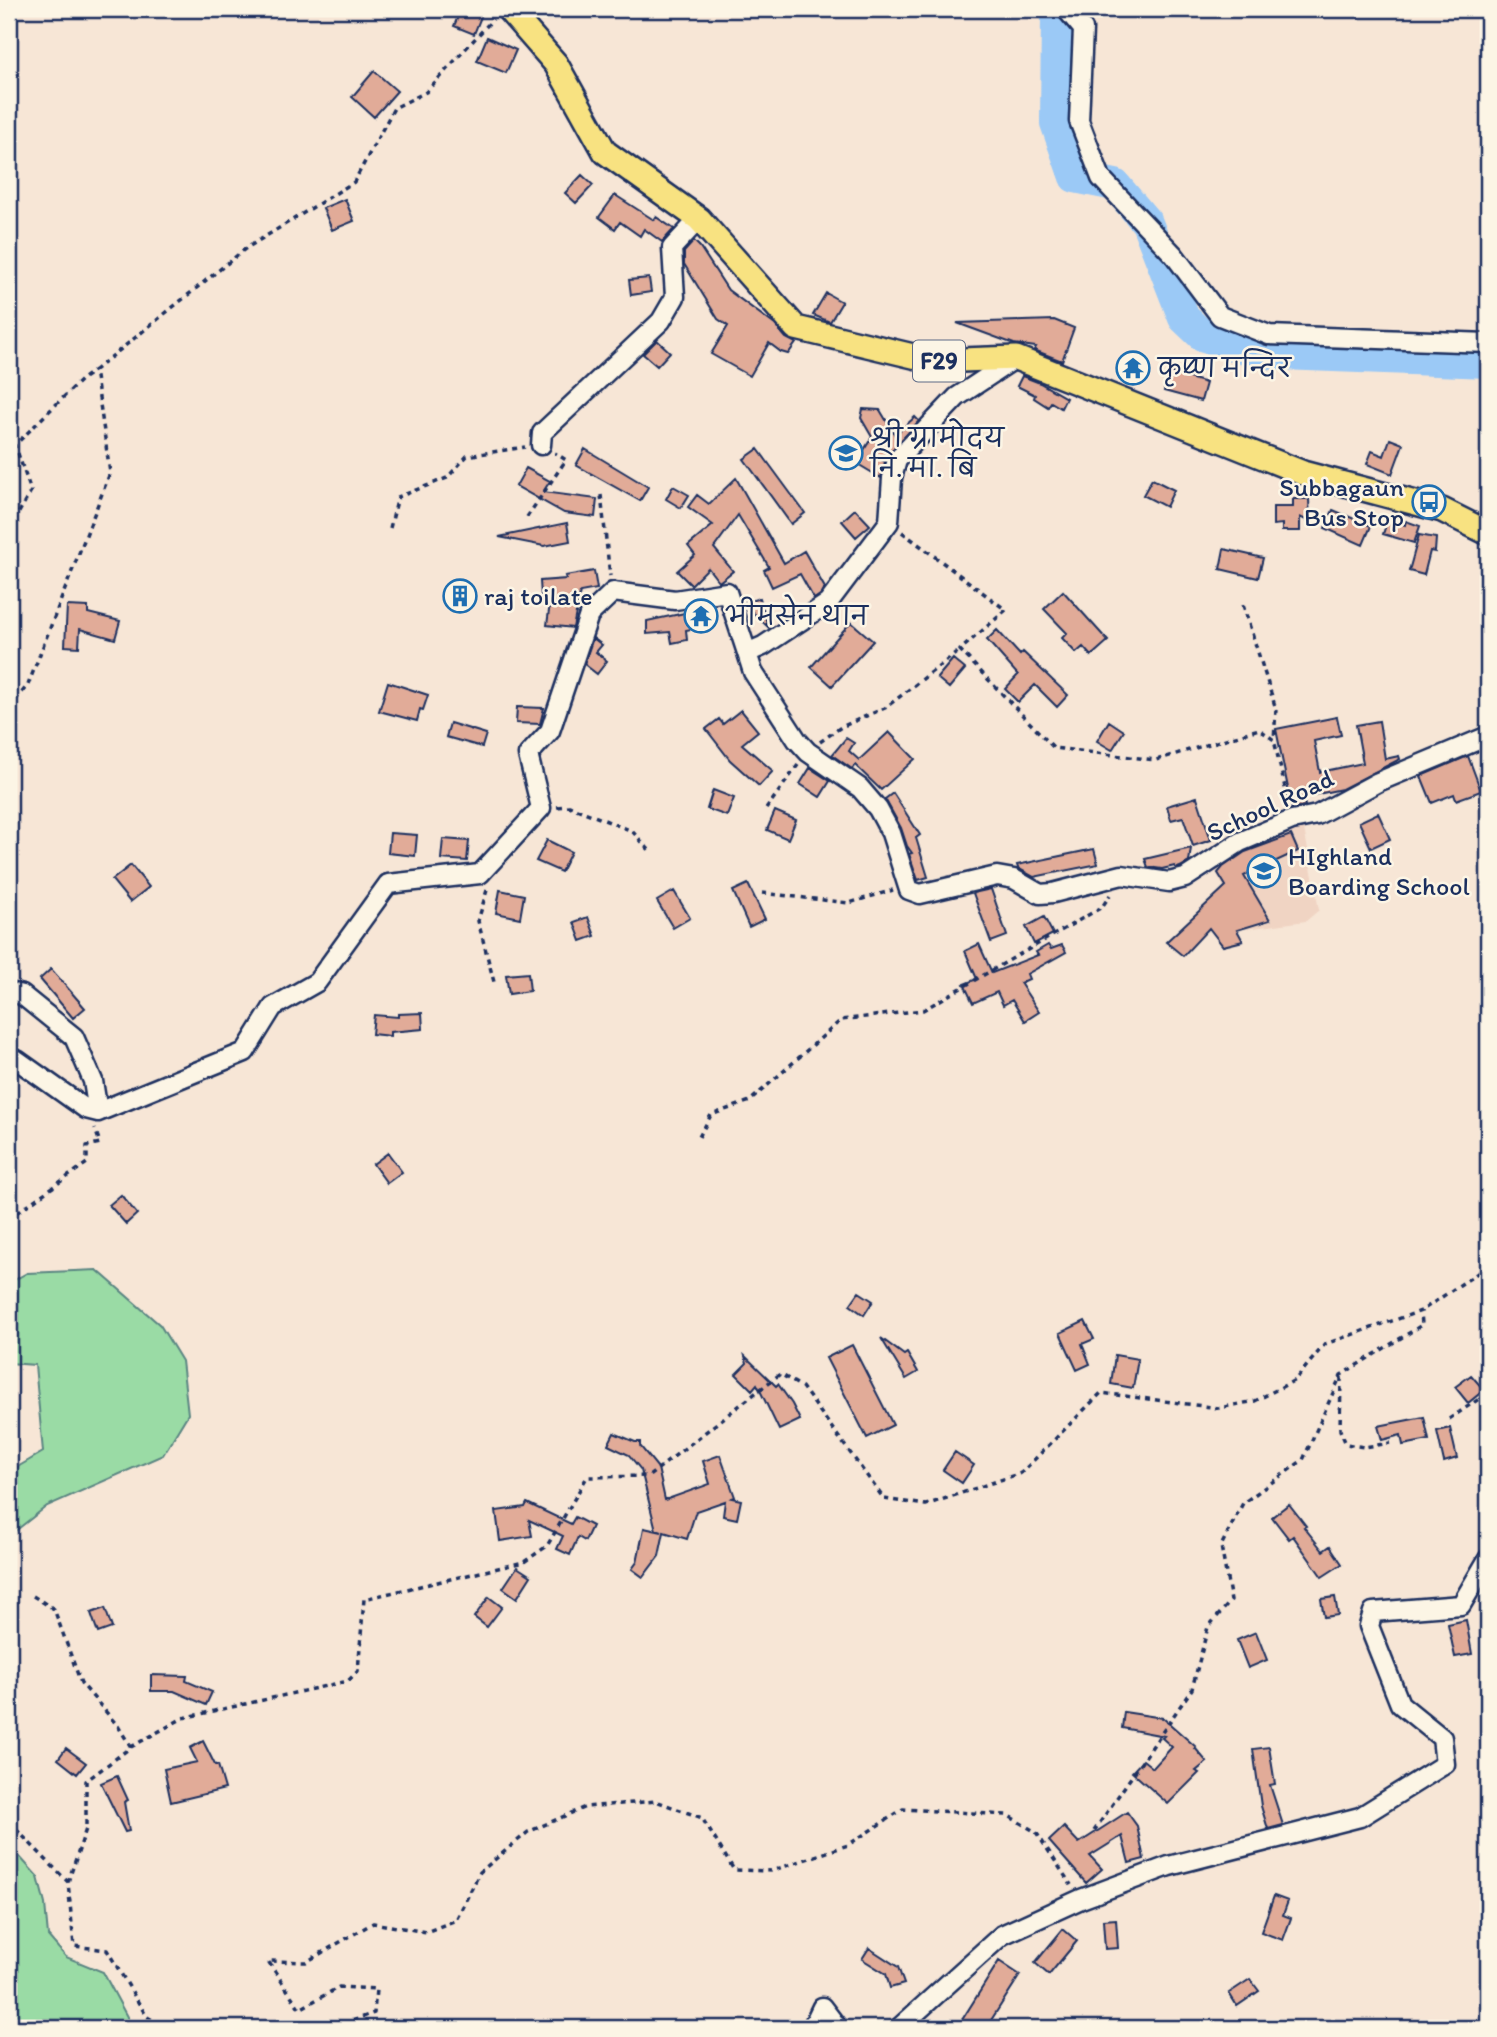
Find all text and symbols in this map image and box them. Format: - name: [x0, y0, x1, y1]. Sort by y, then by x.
- road number: F29: [913, 340, 965, 382]
- place label: कृष्ण मन्दिर: [1156, 348, 1293, 387]
- temple icon: कृष्ण मन्दिर: [1114, 349, 1152, 387]
- place label: श्री ग्रामोदय नि. मा. बि: [868, 418, 1006, 484]
- school or university icon: श्री ग्रामोदय नि. मा. बि: [827, 434, 865, 472]
- place label: Subbagaun Bus Stop: [1279, 471, 1404, 533]
- bus stop icon: Subbagaun Bus Stop: [1410, 483, 1448, 521]
- building icon: raj toilate: [441, 577, 479, 615]
- place label: raj toilate: [484, 580, 593, 612]
- place label: भीमसेन थान: [725, 594, 870, 632]
- temple icon: भीमसेन थान: [682, 597, 720, 635]
- street label: School Road: [1201, 761, 1339, 848]
- place label: HIghland Boarding School: [1288, 840, 1470, 902]
- school or university icon: HIghland Boarding School: [1245, 852, 1283, 890]

